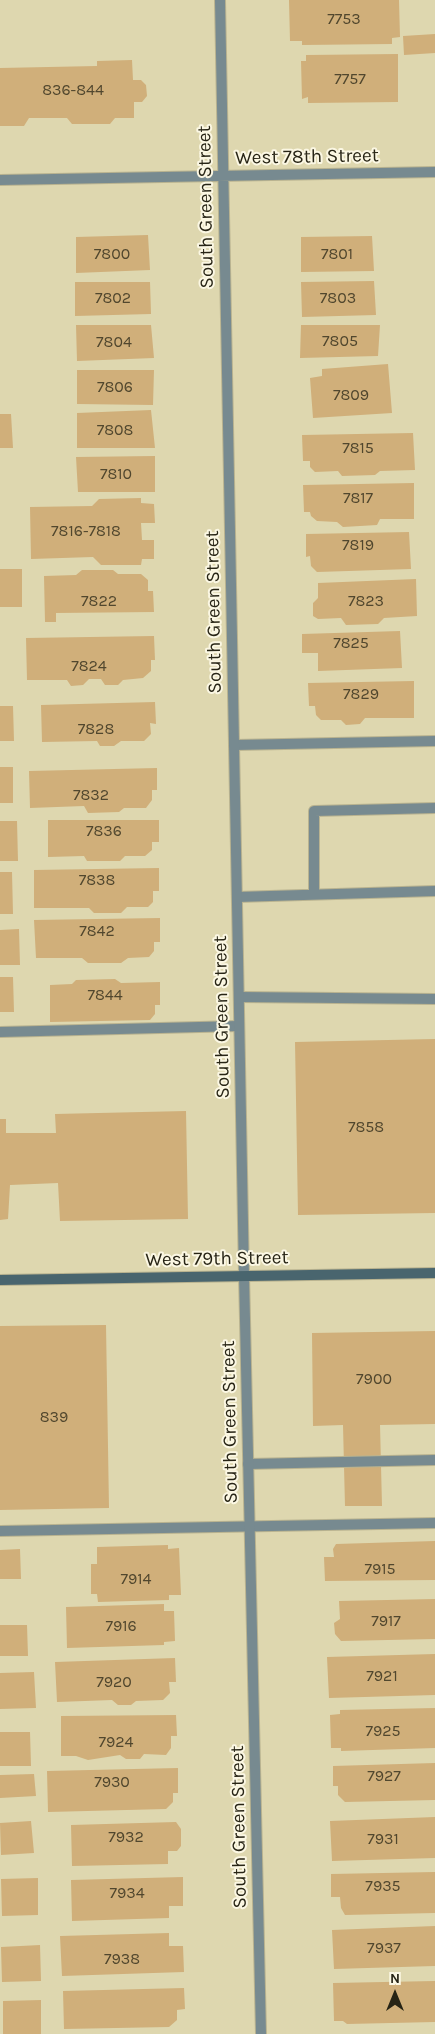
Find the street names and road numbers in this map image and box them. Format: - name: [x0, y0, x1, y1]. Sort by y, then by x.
- street label: South Green Street: [193, 125, 219, 289]
- street label: West 78th Street: [235, 144, 379, 170]
- street label: South Green Street: [201, 530, 227, 694]
- street label: South Green Street: [209, 935, 235, 1099]
- street label: West 79th Street: [145, 1246, 289, 1272]
- street label: South Green Street: [217, 1340, 243, 1504]
- street label: South Green Street: [226, 1745, 252, 1909]

